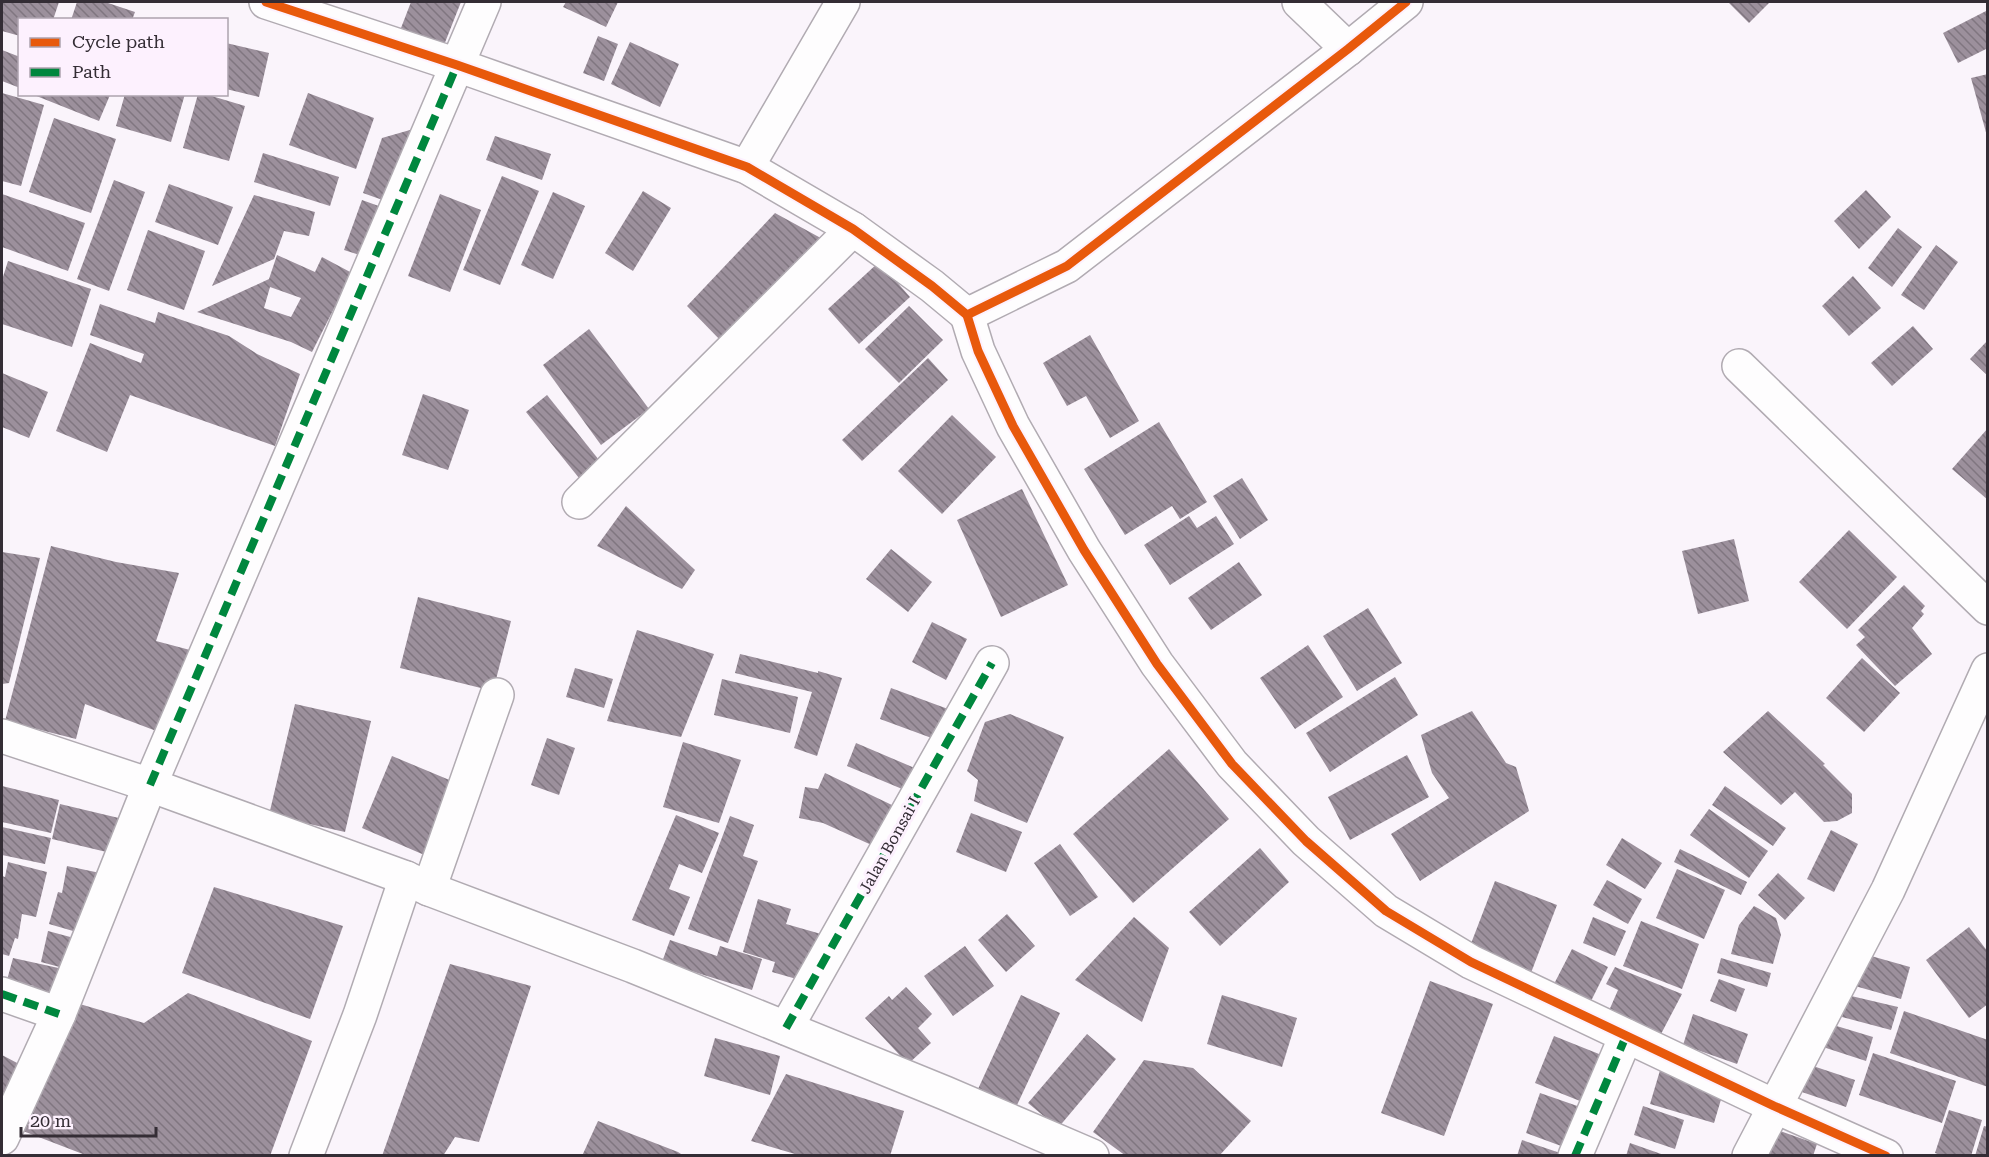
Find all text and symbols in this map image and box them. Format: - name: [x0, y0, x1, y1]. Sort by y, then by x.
- legend: [18, 18, 228, 96]
- text: Cycle path: [72, 31, 165, 52]
- text: Path: [72, 61, 111, 82]
- street label: Jalan Bonsai I: [855, 794, 924, 897]
- scale bar: [21, 1100, 156, 1138]
- text: 20 m: [30, 1110, 71, 1131]

